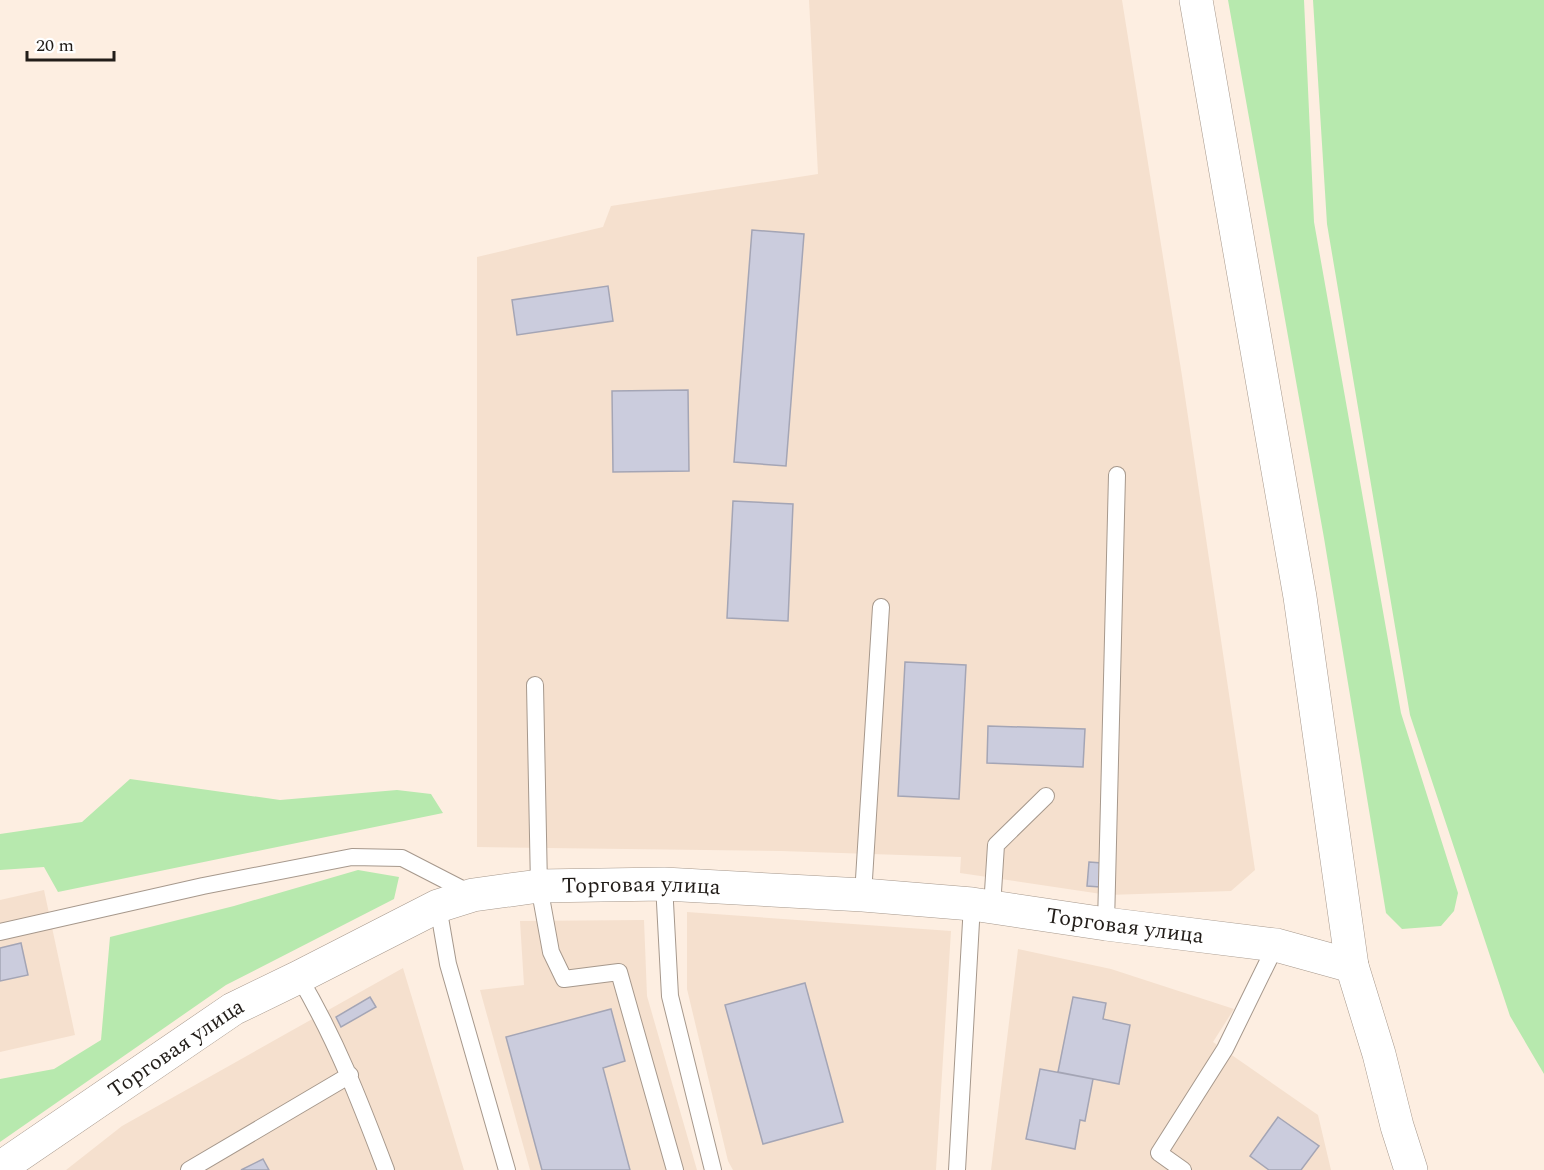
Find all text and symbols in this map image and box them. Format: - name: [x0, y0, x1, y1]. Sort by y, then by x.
- scale bar: [27, 24, 114, 62]
- text: 20 m: [36, 32, 74, 59]
- street label: Торговая улица: [561, 867, 722, 904]
- street label: Торговая улица: [1044, 899, 1206, 952]
- street label: Торговая улица: [101, 990, 250, 1106]

